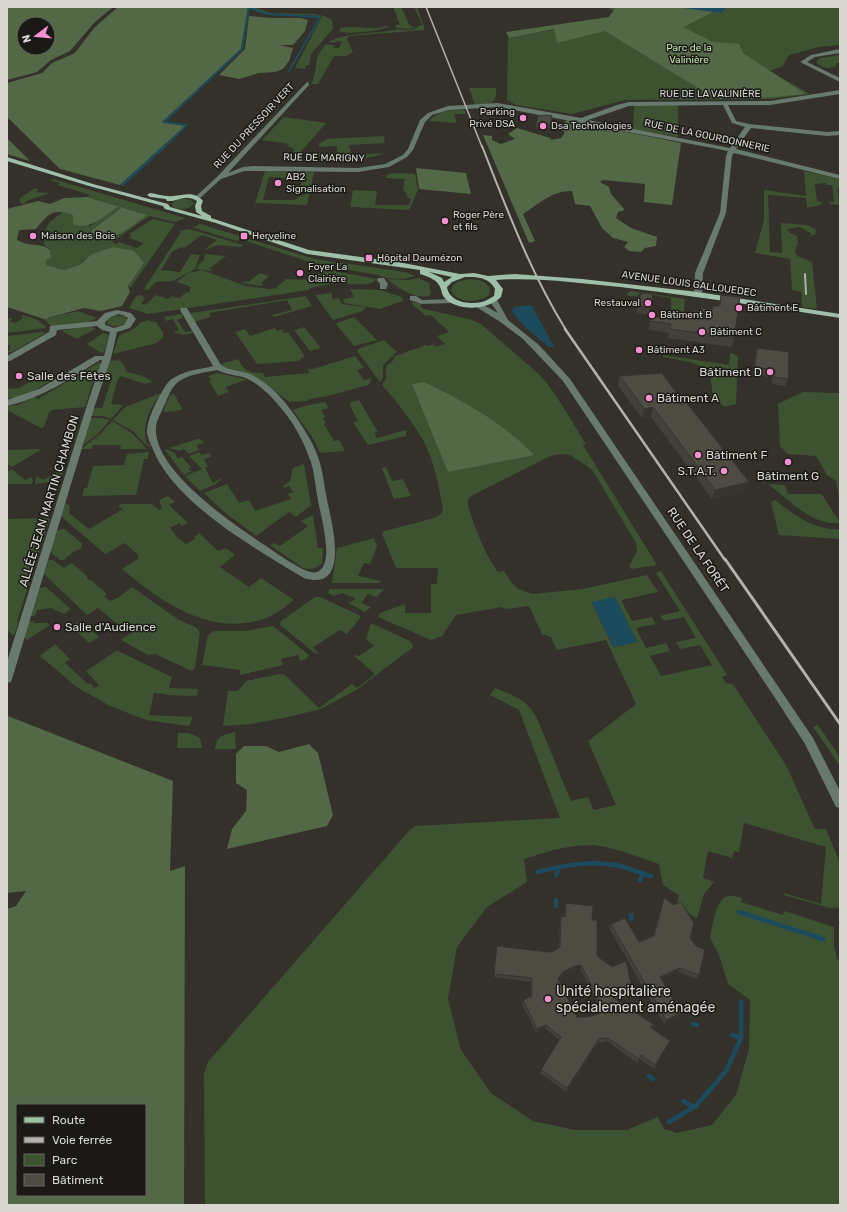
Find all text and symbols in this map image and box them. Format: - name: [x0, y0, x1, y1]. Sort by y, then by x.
- north arrow: [16, 16, 56, 56]
- text: N: [20, 33, 34, 44]
- park label: Parc de la Valinière: [666, 42, 712, 66]
- street label: RUE DU PRESSOIR VERT: [211, 80, 297, 171]
- street label: RUE DE LA VALINIÈRE: [659, 88, 761, 100]
- place label: Parking Privé DSA: [469, 106, 515, 130]
- marker: Parking Privé DSA: [518, 113, 528, 123]
- street label: RUE DE LA GOURDONNERIE: [643, 117, 771, 155]
- place label: Dsa Technologies: [551, 120, 632, 132]
- marker: Dsa Technologies: [538, 121, 548, 131]
- street label: RUE DE MARIGNY: [283, 151, 365, 165]
- place label: AB2 Signalisation: [286, 171, 346, 195]
- marker: AB2 Signalisation: [273, 178, 283, 188]
- place label: Roger Père et fils: [453, 209, 504, 233]
- marker: Roger Père et fils: [440, 216, 450, 226]
- place label: Maison des Bois: [41, 230, 115, 242]
- place label: Herveline: [252, 230, 296, 242]
- marker: Maison des Bois: [28, 231, 38, 241]
- marker: Herveline: [239, 231, 249, 241]
- place label: Hôpital Daumézon: [377, 252, 462, 264]
- marker: Hôpital Daumézon: [364, 253, 374, 263]
- place label: Foyer La Clairière: [308, 261, 347, 285]
- marker: Foyer La Clairière: [295, 268, 305, 278]
- street label: AVENUE LOUIS GALLOUEDEC: [621, 269, 757, 299]
- place label: Restauval: [594, 297, 640, 309]
- marker: Restauval: [643, 298, 653, 308]
- place label: Bâtiment E: [747, 302, 798, 314]
- marker: Bâtiment E: [734, 303, 744, 313]
- place label: Bâtiment B: [660, 309, 712, 321]
- marker: Bâtiment B: [647, 310, 657, 320]
- place label: Bâtiment C: [710, 326, 762, 338]
- marker: Bâtiment C: [697, 327, 707, 337]
- place label: Bâtiment A3: [647, 344, 705, 356]
- marker: Bâtiment A3: [634, 345, 644, 355]
- place label: Bâtiment D: [699, 365, 762, 379]
- marker: Bâtiment D: [765, 367, 775, 377]
- place label: Salle des Fêtes: [27, 369, 111, 383]
- marker: Salle des Fêtes: [14, 371, 24, 381]
- place label: Bâtiment A: [657, 391, 719, 405]
- marker: Bâtiment A: [644, 393, 654, 403]
- street label: ALLÉE JEAN MARTIN CHAMBON: [16, 414, 82, 588]
- place label: Bâtiment F: [706, 448, 767, 462]
- marker: Bâtiment F: [693, 450, 703, 460]
- marker: Bâtiment G: [783, 457, 793, 467]
- place label: S.T.A.T.: [678, 464, 716, 478]
- marker: S.T.A.T.: [719, 466, 729, 476]
- place label: Bâtiment G: [757, 469, 819, 483]
- street label: RUE DE LA FORÊT: [664, 505, 732, 595]
- place label: Salle d'Audience: [65, 620, 156, 634]
- marker: Salle d'Audience: [52, 622, 62, 632]
- place label: Unité hospitalière spécialement aménagée: [556, 983, 715, 1016]
- marker: Unité hospitalière spécialement aménagée: [543, 994, 553, 1004]
- legend: [16, 1104, 146, 1196]
- text: Route: [52, 1113, 86, 1127]
- text: Voie ferrée: [52, 1133, 112, 1147]
- text: Parc: [52, 1153, 78, 1167]
- text: Bâtiment: [52, 1173, 104, 1187]

